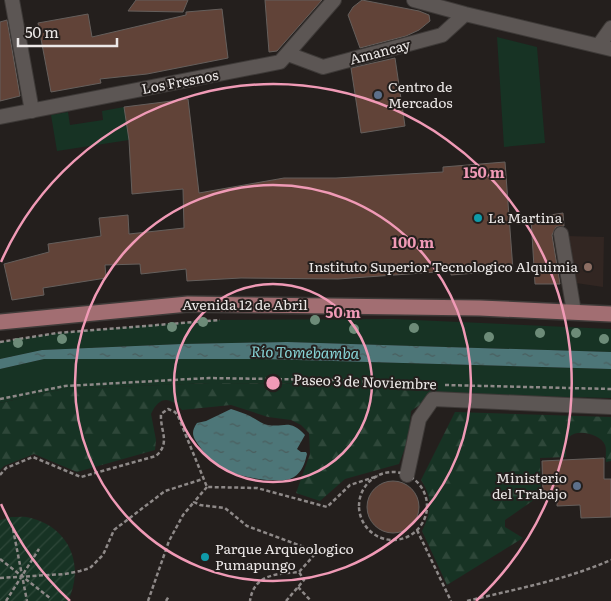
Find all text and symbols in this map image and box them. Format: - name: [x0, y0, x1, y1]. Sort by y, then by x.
- scale bar: [18, 15, 116, 47]
- text: 50 m: [25, 20, 59, 43]
- street label: Amancay: [347, 33, 413, 69]
- street label: Los Fresnos: [140, 64, 220, 98]
- place label: Centro de Mercados: [388, 76, 453, 112]
- marker: Centro de Mercados: [372, 89, 384, 101]
- text: 150 m: [463, 160, 505, 183]
- place label: La Martina: [488, 207, 563, 227]
- marker: La Martina: [472, 212, 484, 224]
- text: 100 m: [392, 230, 434, 253]
- place label: Instituto Superior Tecnologico Alquimia: [308, 256, 578, 276]
- marker: Instituto Superior Tecnologico Alquimia: [582, 261, 594, 273]
- street label: Avenida 12 de Abril: [182, 294, 308, 314]
- text: 50 m: [325, 300, 361, 323]
- water label: Río Tomebamba: [251, 339, 360, 364]
- street label: Paseo 3 de Noviembre: [293, 369, 437, 394]
- centre of rings: [264, 374, 282, 392]
- place label: Ministerio del Trabajo: [492, 467, 567, 503]
- marker: Ministerio del Trabajo: [571, 480, 583, 492]
- place label: Parque Arqueologico Pumapungo: [215, 538, 354, 574]
- marker: Parque Arqueologico Pumapungo: [199, 551, 211, 563]

